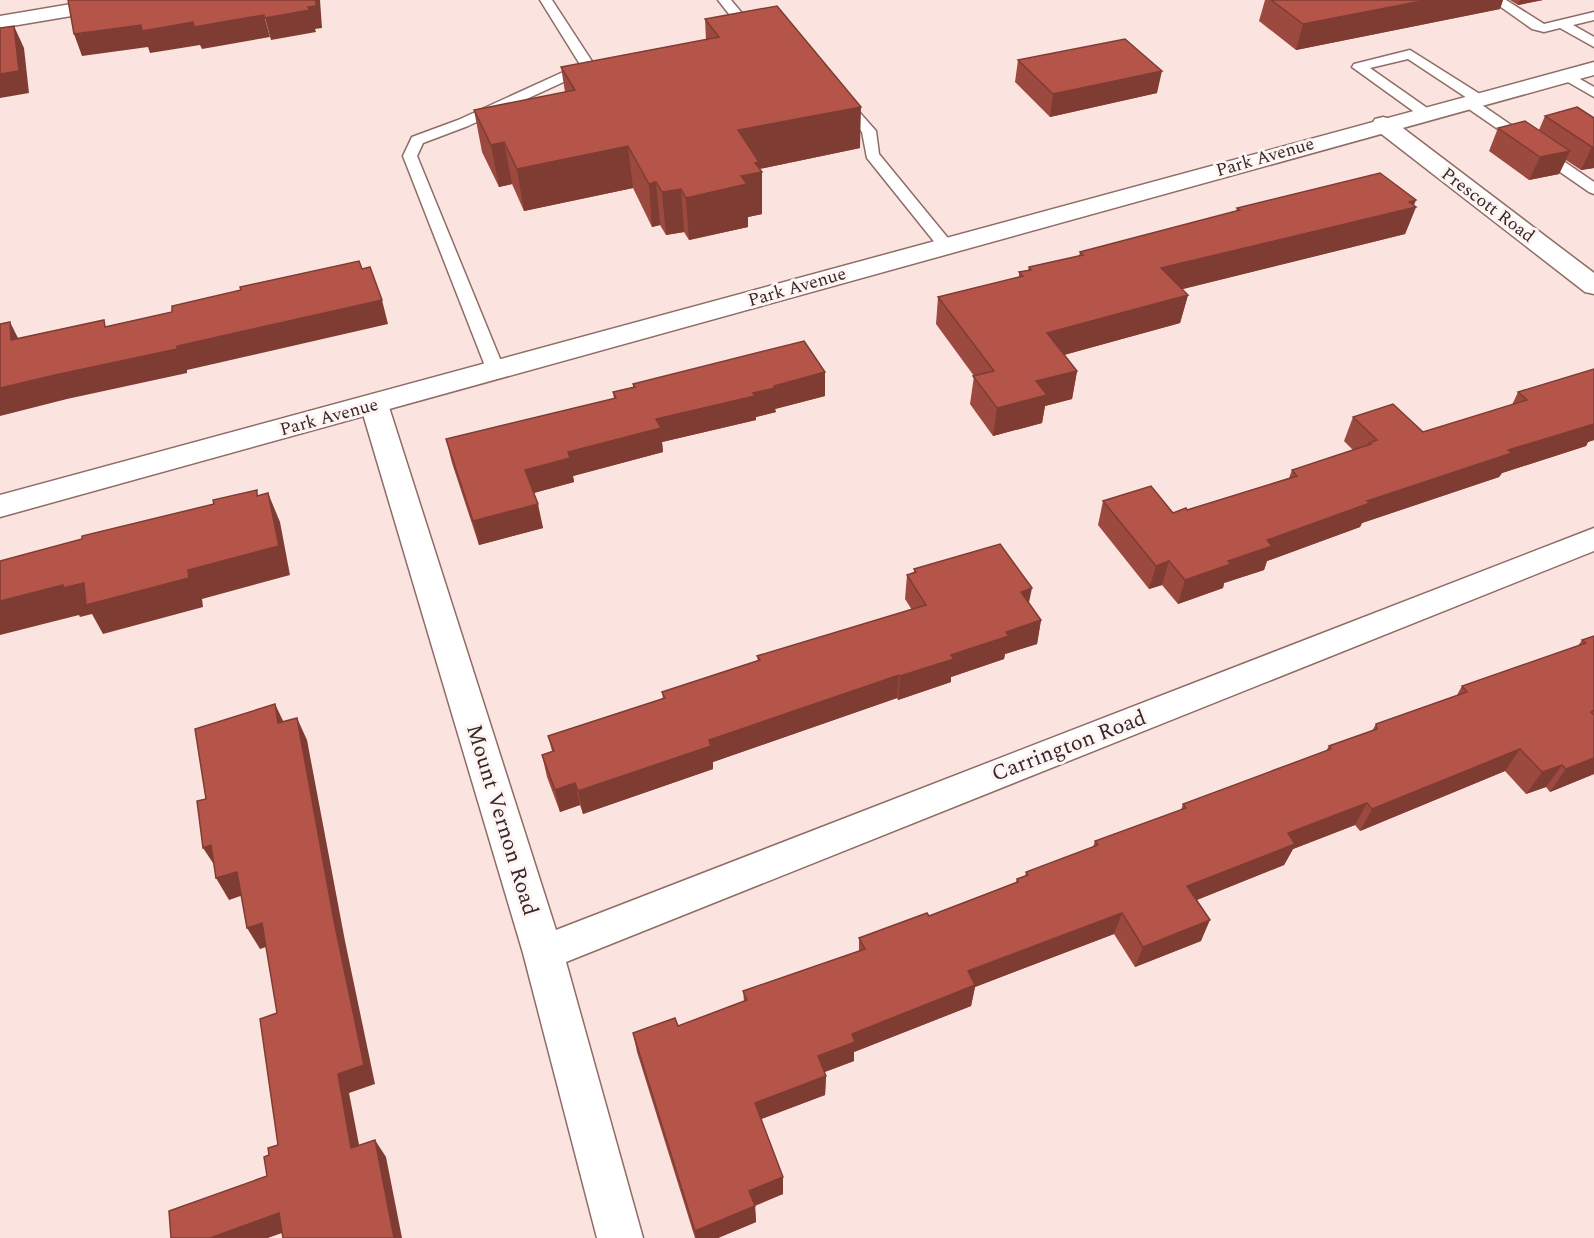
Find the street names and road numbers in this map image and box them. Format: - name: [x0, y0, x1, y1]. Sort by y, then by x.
- street label: Park Avenue: [1213, 130, 1317, 184]
- street label: Prescott Road: [1436, 161, 1540, 249]
- street label: Park Avenue: [745, 260, 849, 314]
- street label: Park Avenue: [277, 391, 381, 443]
- street label: Carrington Road: [987, 701, 1151, 791]
- street label: Mount Vernon Road: [457, 720, 547, 920]

